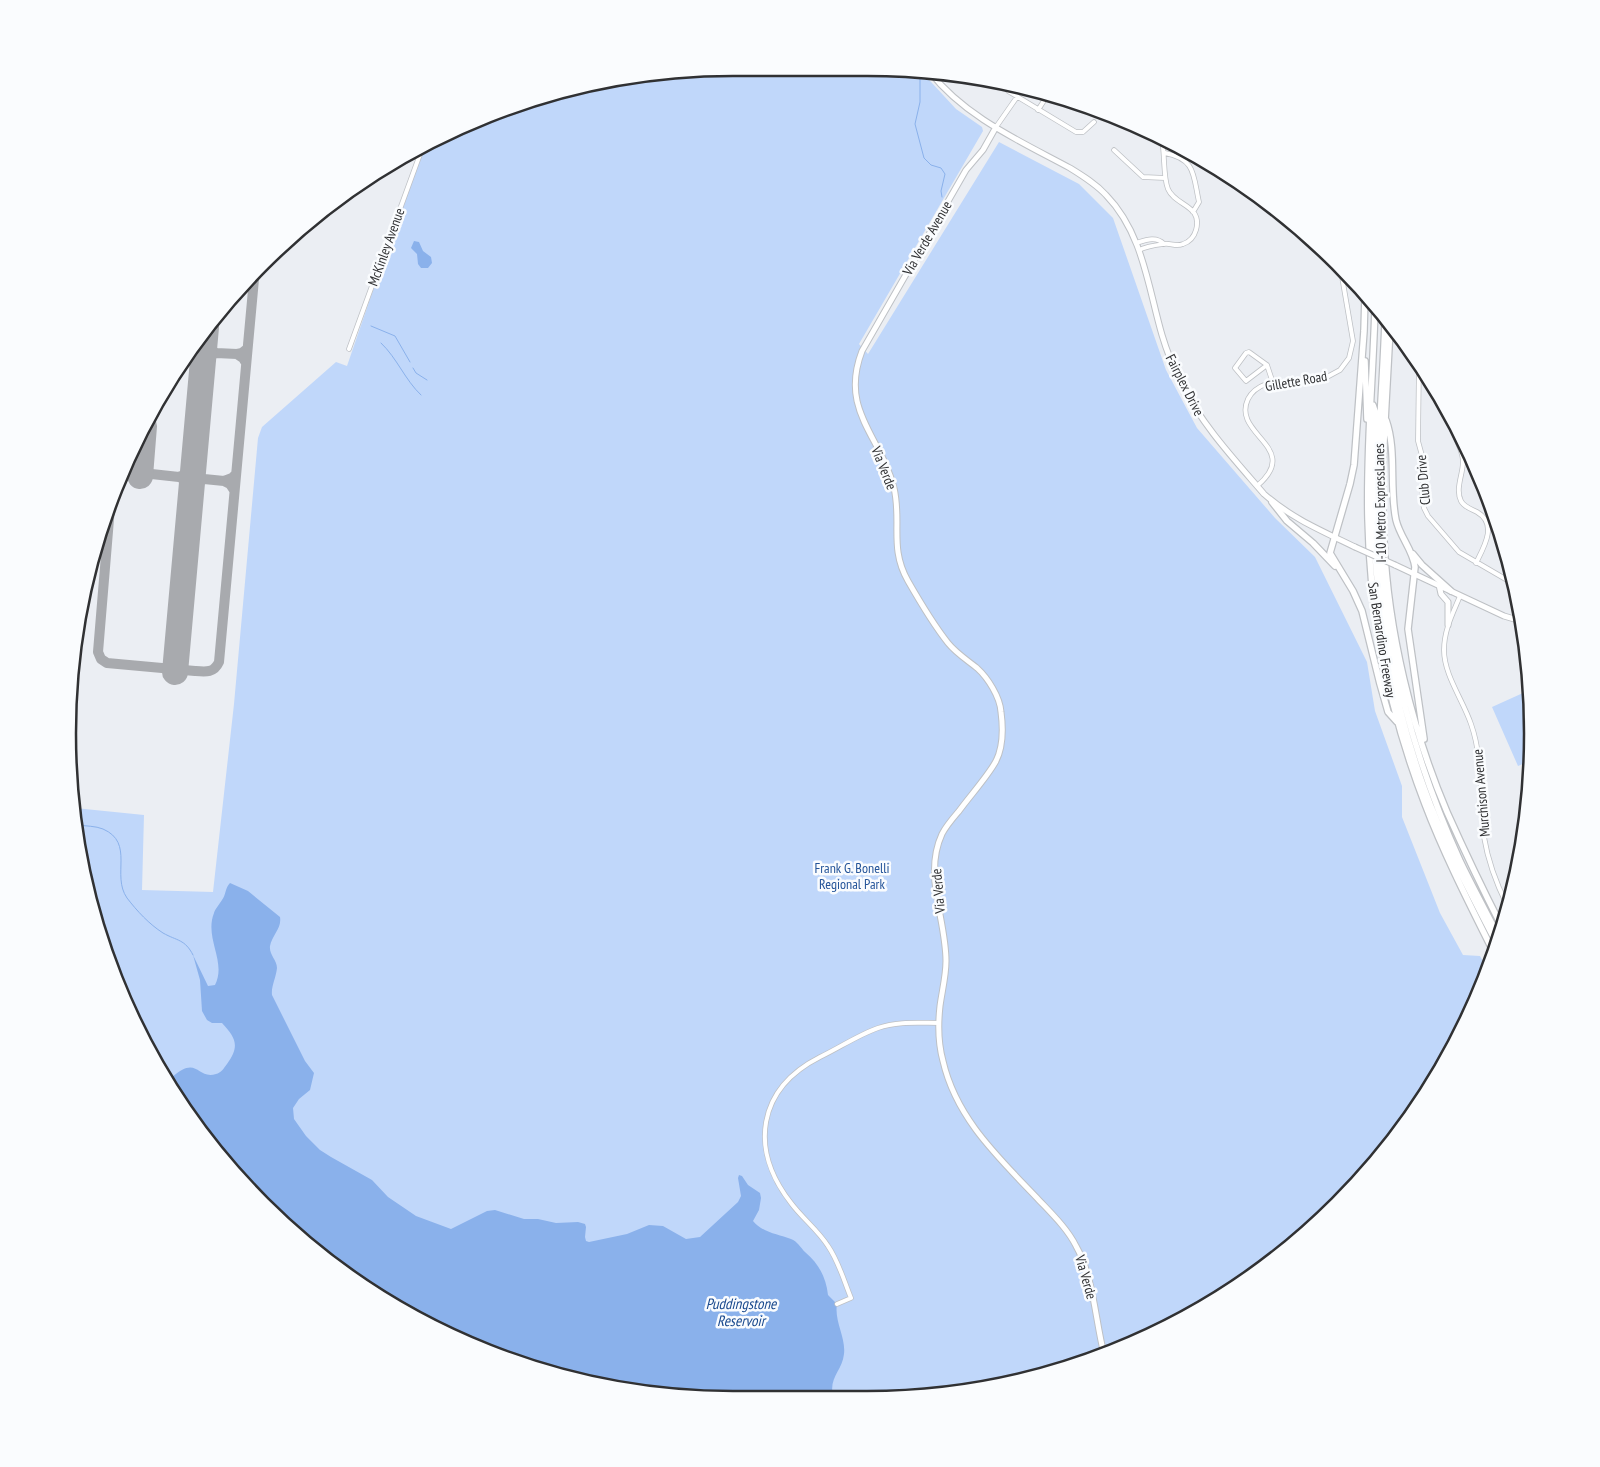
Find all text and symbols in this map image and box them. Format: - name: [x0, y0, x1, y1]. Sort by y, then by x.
- street label: Via Verde Avenue: [898, 197, 956, 279]
- street label: McKinley Avenue: [364, 205, 408, 288]
- street label: Fairplex Drive: [1162, 351, 1208, 419]
- street label: Gillette Road: [1264, 367, 1328, 395]
- street label: Via Verde: [867, 443, 901, 492]
- street label: I-10 Metro ExpressLanes: [1370, 443, 1390, 563]
- street label: Club Drive: [1412, 454, 1434, 506]
- street label: San Bernardino Freeway: [1364, 581, 1400, 700]
- street label: Murchison Avenue: [1468, 748, 1494, 838]
- park label: Frank G. Bonelli Regional Park: [815, 859, 889, 893]
- street label: Via Verde: [927, 868, 949, 915]
- street label: Via Verde: [1071, 1252, 1101, 1301]
- water label: Puddingstone Reservoir: [706, 1294, 777, 1330]

